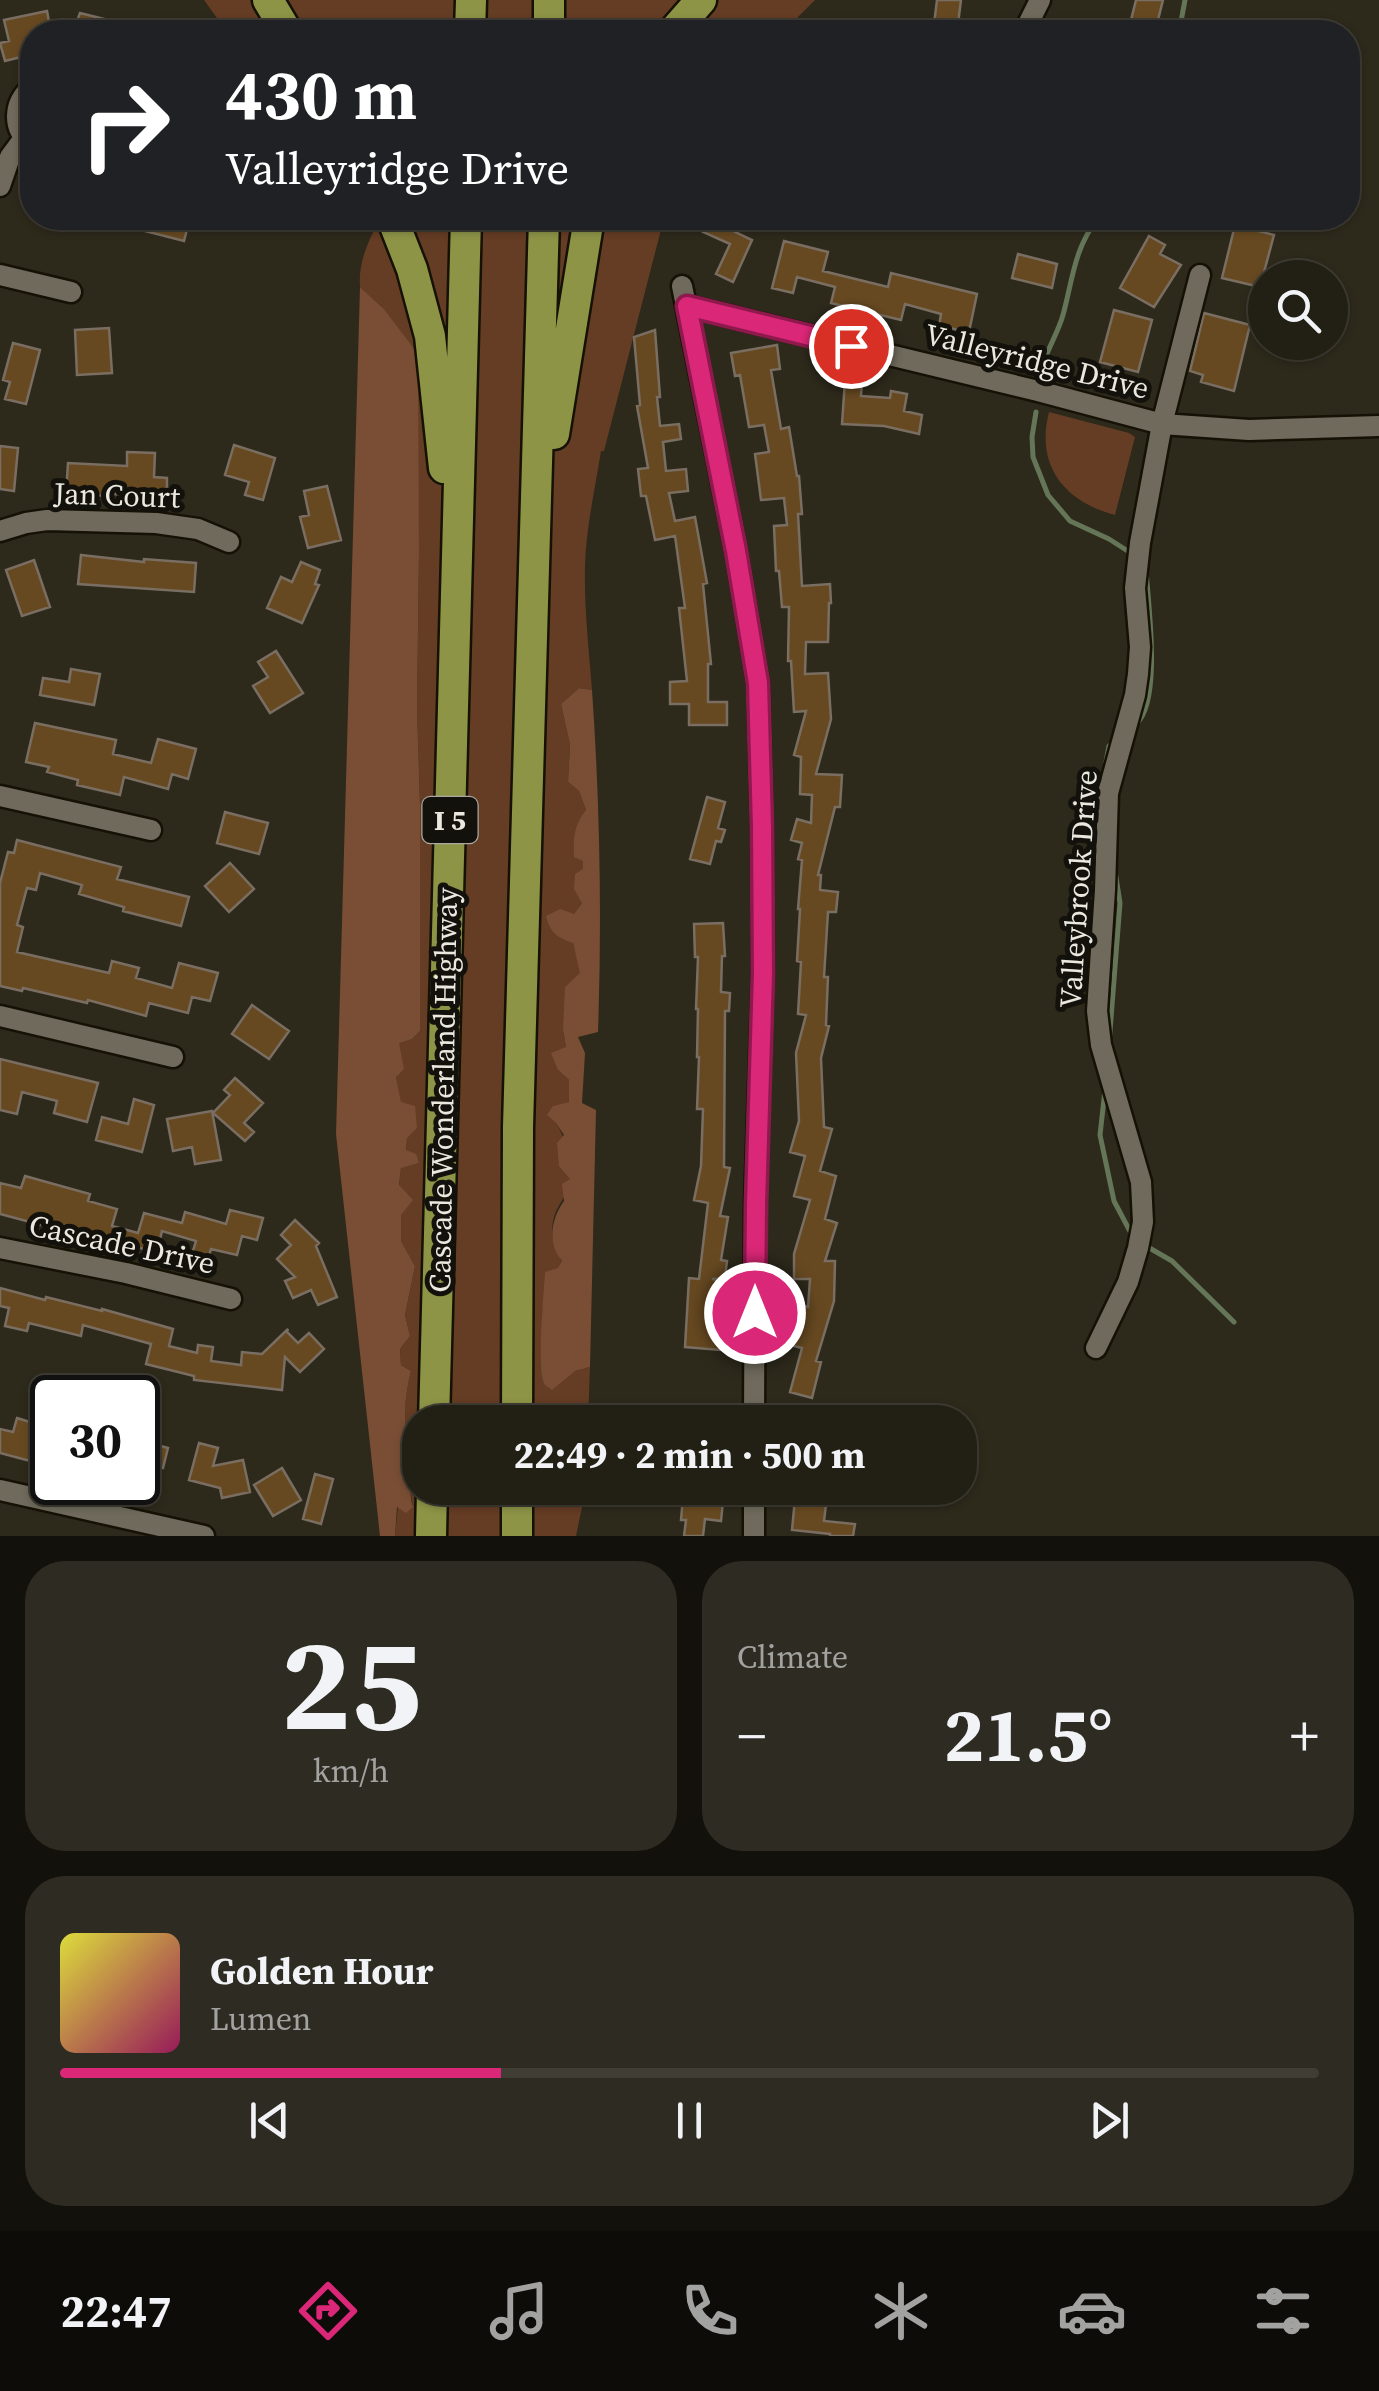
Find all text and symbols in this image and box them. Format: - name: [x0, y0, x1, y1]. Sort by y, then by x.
- text: 430 m: [225, 46, 417, 142]
- icon: right: [60, 60, 190, 190]
- text: Valleyridge Drive: [225, 137, 569, 199]
- map controls: [1248, 260, 1348, 360]
- button: search: [1248, 260, 1348, 360]
- pin: [809, 304, 894, 389]
- street label: Valleyridge Drive: [921, 313, 1153, 409]
- icon: arrive: [824, 319, 879, 374]
- street label: Jan Court: [52, 472, 181, 518]
- street label: Valleybrook Drive: [1049, 768, 1107, 1010]
- road number: I 5: [422, 797, 478, 843]
- street label: Cascade Wonderland Highway: [419, 886, 467, 1293]
- street label: Cascade Drive: [25, 1204, 219, 1284]
- position arrow: [703, 1261, 807, 1365]
- speed limit sign: 30: [30, 1375, 160, 1505]
- text: 22:49 · 2 min · 500 m: [513, 1429, 866, 1481]
- text: 25: [281, 1594, 421, 1773]
- text: Climate: [737, 1635, 848, 1679]
- text: 21.5°: [943, 1683, 1113, 1786]
- text: −: [737, 1698, 766, 1773]
- text: +: [1290, 1698, 1319, 1773]
- text: km/h: [313, 1749, 389, 1793]
- text: Golden Hour: [210, 1945, 433, 1997]
- text: Lumen: [210, 1997, 312, 2041]
- icon: previous: [242, 2093, 297, 2148]
- icon: pause: [662, 2093, 717, 2148]
- icon: next: [1082, 2093, 1137, 2148]
- icon: directions: [293, 2276, 363, 2346]
- icon: music: [484, 2276, 554, 2346]
- icon: phone: [675, 2276, 745, 2346]
- icon: climate: [866, 2276, 936, 2346]
- icon: car: [1057, 2276, 1127, 2346]
- icon: filters: [1248, 2276, 1318, 2346]
- text: 22:47: [61, 2280, 172, 2342]

